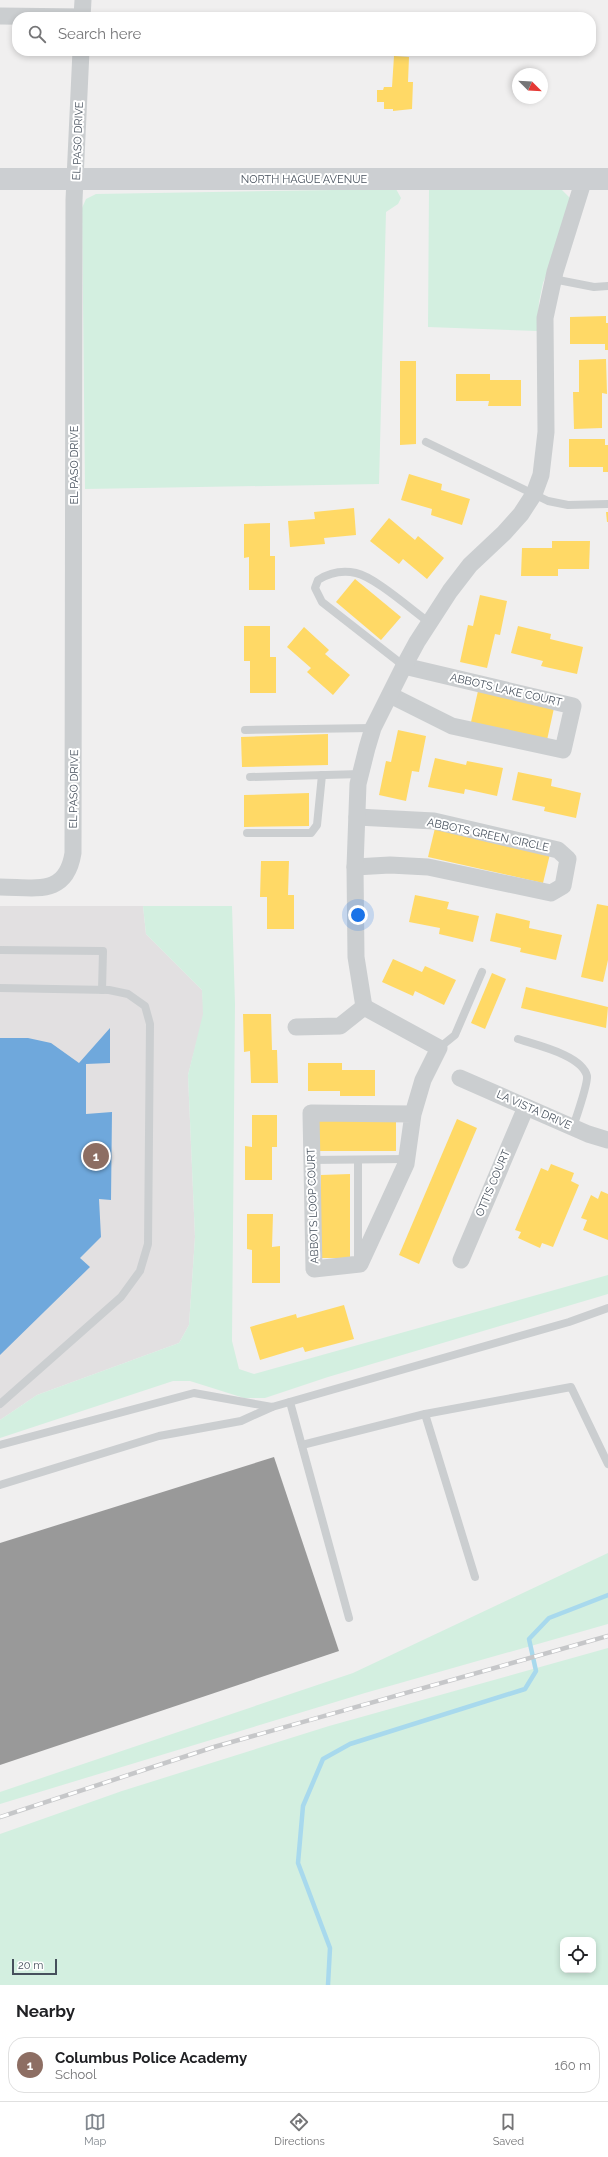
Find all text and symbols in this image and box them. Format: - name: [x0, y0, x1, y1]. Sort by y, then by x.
- search box: [12, 12, 596, 56]
- icon: search: [26, 23, 48, 45]
- text: Search here: [58, 25, 141, 43]
- north arrow: [512, 68, 548, 104]
- street label: EL PASO DRIVE: [70, 101, 86, 181]
- street label: NORTH HAGUE AVENUE: [241, 173, 368, 186]
- street label: EL PASO DRIVE: [68, 425, 81, 504]
- street label: ABBOTS LAKE COURT: [449, 671, 564, 709]
- street label: EL PASO DRIVE: [67, 749, 81, 829]
- street label: ABBOTS GREEN CIRCLE: [426, 816, 550, 854]
- your location: [348, 905, 368, 925]
- street label: LA VISTA DRIVE: [495, 1088, 574, 1132]
- pin: 1: [83, 1141, 109, 1171]
- street label: ABBOTS LOOP COURT: [304, 1147, 322, 1264]
- street label: OTTIS COURT: [473, 1147, 513, 1218]
- map controls: [560, 1937, 596, 1973]
- button: locate: [560, 1937, 596, 1973]
- scale bar: [12, 1957, 57, 1976]
- text: 20 m: [18, 1959, 43, 1972]
- text: Nearby: [16, 2001, 75, 2021]
- text: Columbus Police Academy: [55, 2049, 247, 2067]
- text: 1: [27, 2058, 33, 2073]
- text: 160 m: [554, 2058, 591, 2073]
- text: School: [55, 2067, 97, 2082]
- tab: Map: [84, 2111, 106, 2148]
- tab: Directions: [274, 2111, 325, 2148]
- tab: Saved: [493, 2111, 524, 2148]

